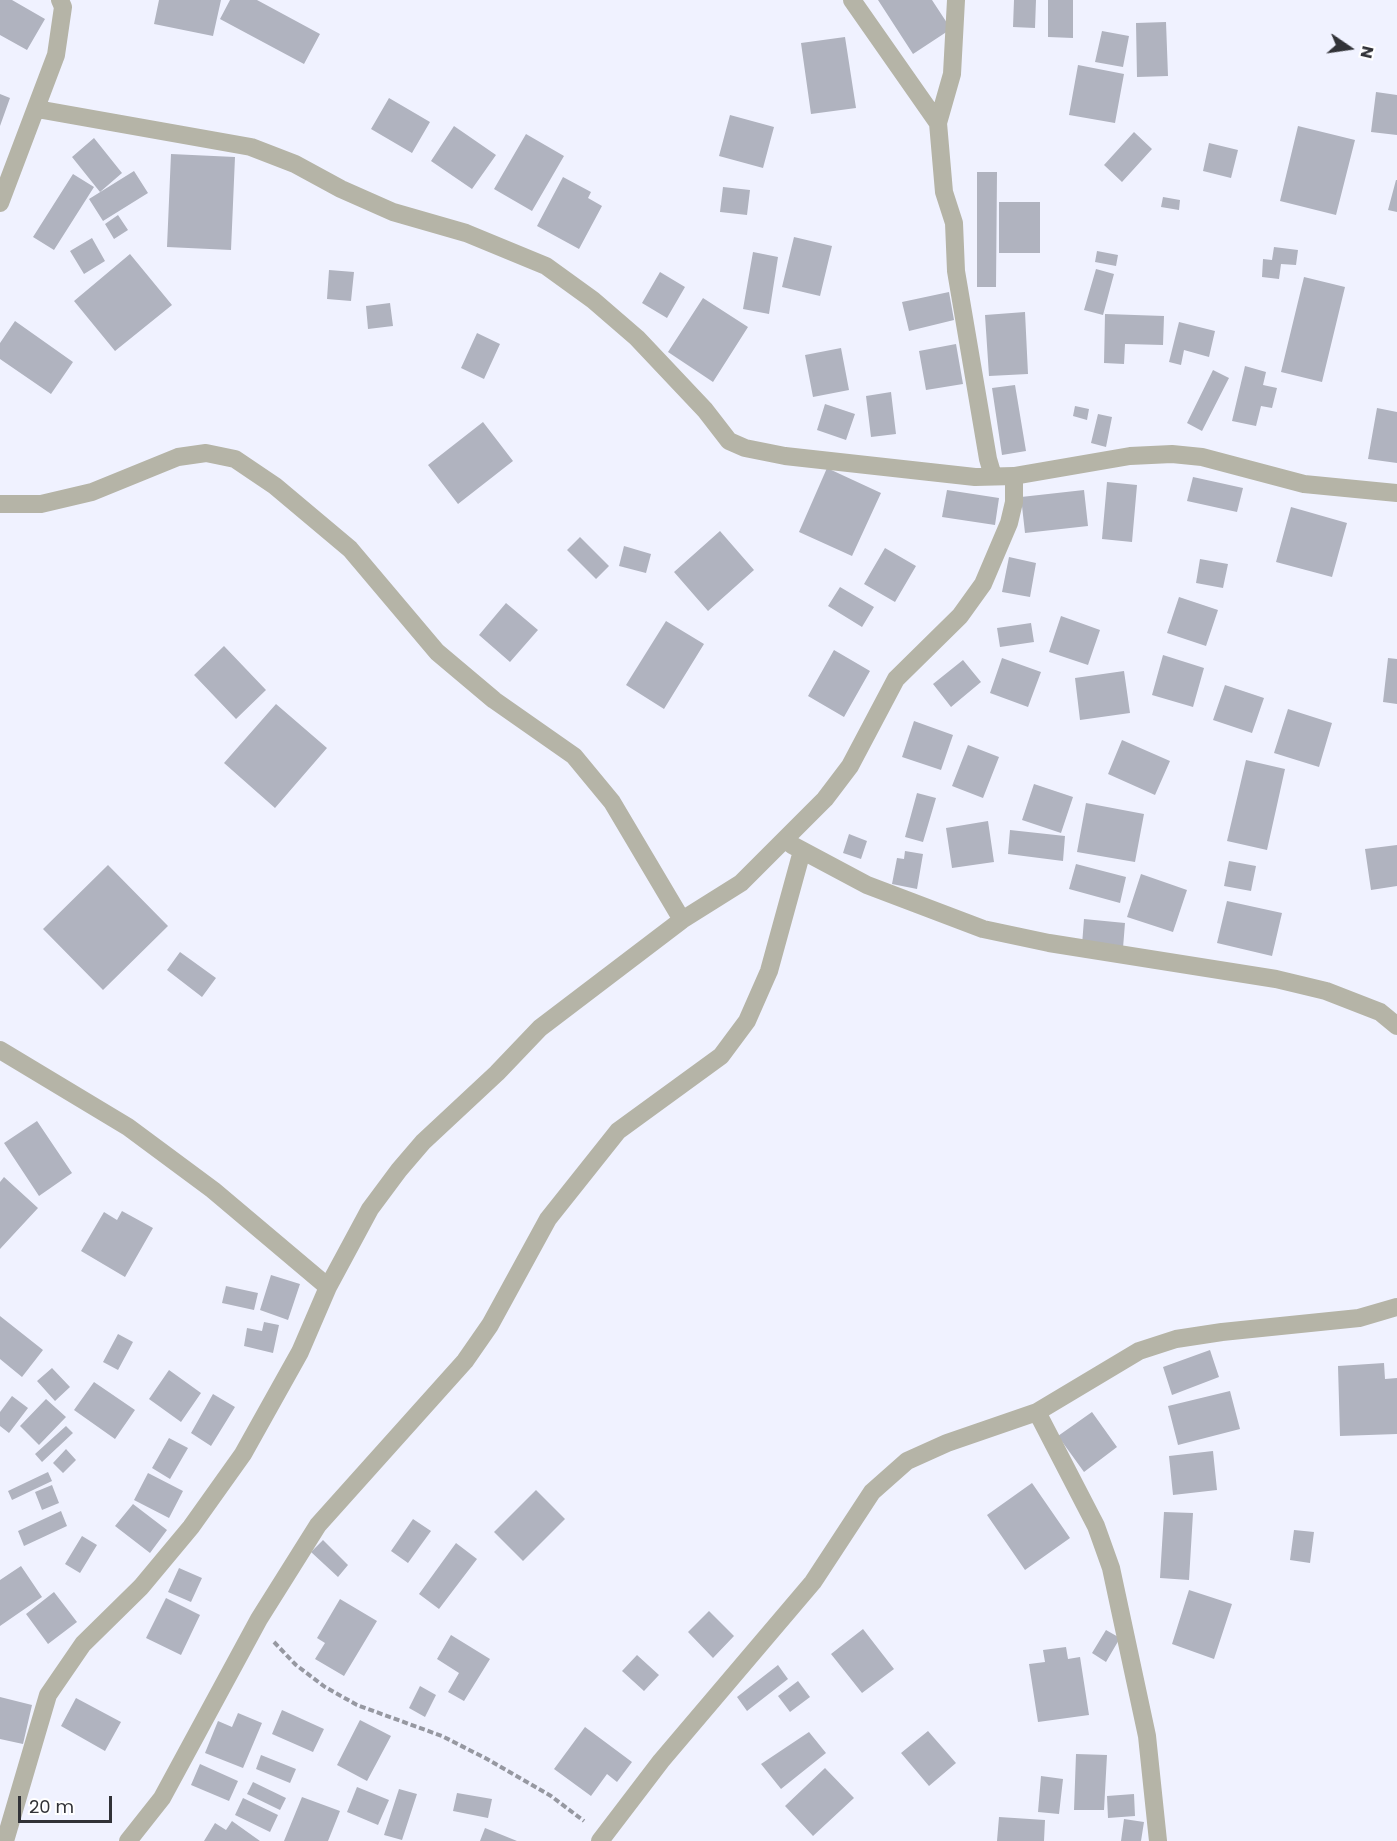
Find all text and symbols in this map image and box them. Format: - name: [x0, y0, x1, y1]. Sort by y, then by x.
- north arrow: [1319, 18, 1379, 78]
- text: N: [1354, 44, 1380, 61]
- scale bar: [21, 1784, 116, 1822]
- text: 20 m: [29, 1794, 74, 1819]

